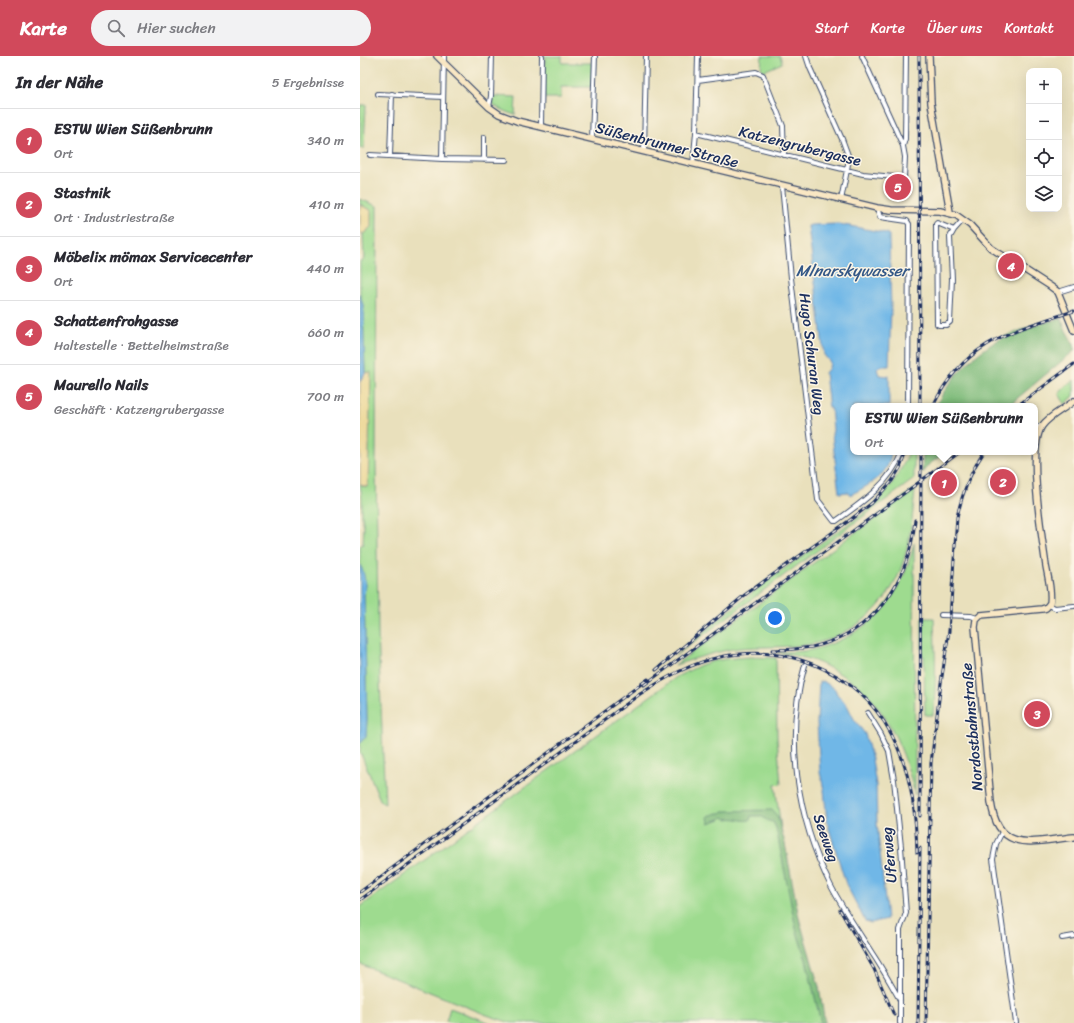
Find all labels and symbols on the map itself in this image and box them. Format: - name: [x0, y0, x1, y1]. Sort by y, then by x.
- street label: Süßenbrunner Straße: [593, 115, 742, 175]
- street label: Katzengrubergasse: [736, 118, 864, 174]
- pin: 5: [885, 172, 911, 202]
- pin: 4: [998, 251, 1024, 281]
- water label: Mlnarskywasser: [796, 256, 912, 285]
- street label: Hugo Schuran Weg: [792, 291, 832, 417]
- pin: 2: [990, 467, 1016, 497]
- pin: 1: [931, 468, 957, 498]
- your location: [765, 608, 785, 628]
- street label: Nordostbahnstraße: [953, 662, 991, 792]
- pin: 3: [1024, 699, 1050, 729]
- street label: Seeweg: [806, 810, 847, 866]
- street label: Uferweg: [874, 826, 904, 884]

